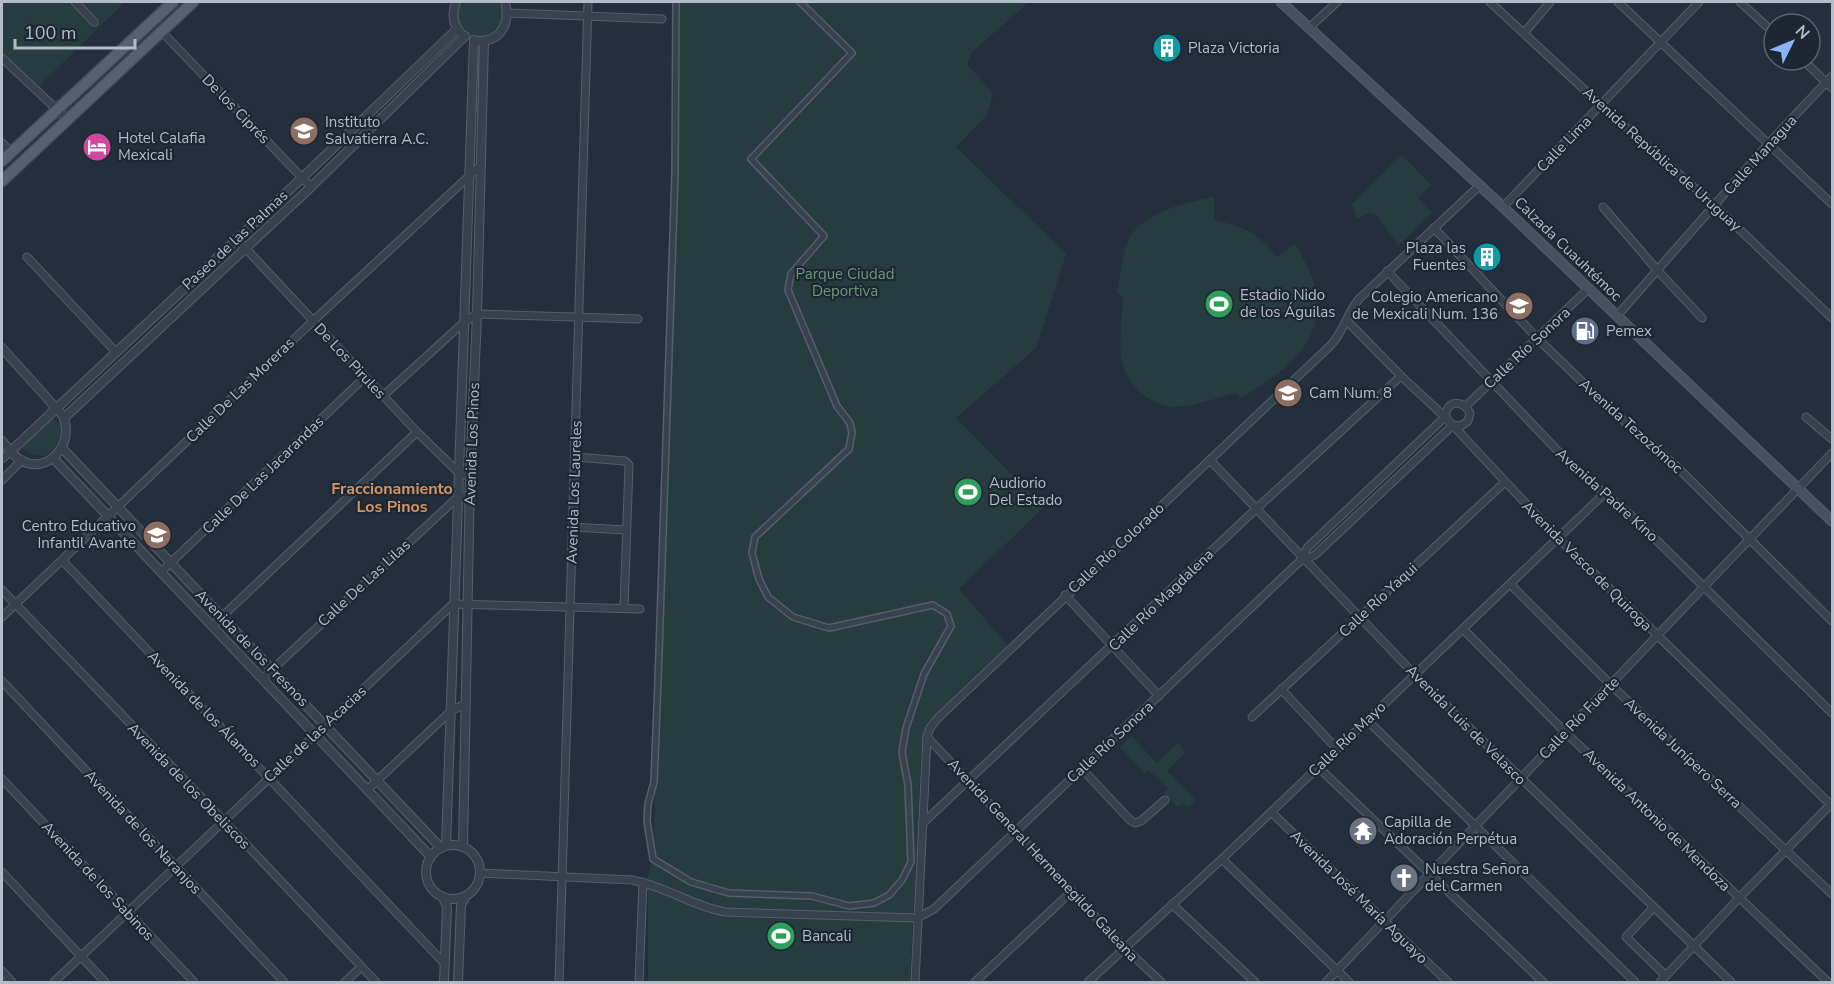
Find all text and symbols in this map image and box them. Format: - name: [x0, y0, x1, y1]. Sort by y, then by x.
- scale bar: [15, 12, 135, 50]
- north arrow: [1762, 12, 1822, 72]
- text: 100 m: [24, 21, 76, 45]
- text: N: [1790, 21, 1814, 44]
- building icon: Plaza Victoria: [1151, 32, 1183, 64]
- place label: Plaza Victoria: [1188, 38, 1280, 58]
- street label: De los Ciprés: [198, 70, 274, 148]
- street label: Avenida República de Uruguay: [1578, 82, 1746, 236]
- street label: Calle Managua: [1719, 111, 1801, 199]
- place label: Instituto Salvatierra A.C.: [325, 112, 429, 149]
- street label: Calle Lima: [1532, 112, 1596, 176]
- school or university icon: Instituto Salvatierra A.C.: [288, 115, 320, 147]
- place label: Hotel Calafia Mexicali: [118, 128, 206, 165]
- hotel icon: Hotel Calafia Mexicali: [81, 131, 113, 163]
- street label: Paseo de las Palmas: [178, 186, 292, 294]
- street label: Calzada Cuauhtémoc: [1510, 192, 1626, 306]
- place label: Plaza las Fuentes: [1406, 238, 1466, 275]
- building icon: Plaza las Fuentes: [1471, 241, 1503, 273]
- park label: Parque Ciudad Deportiva: [796, 264, 894, 301]
- place label: Estadio Nido de los Águilas: [1240, 285, 1336, 322]
- place label: Colegio Americano de Mexicali Num. 136: [1352, 287, 1498, 324]
- sports icon: Estadio Nido de los Águilas: [1203, 288, 1235, 320]
- school or university icon: Colegio Americano de Mexicali Num. 136: [1503, 290, 1535, 322]
- street label: Calle Río Sonora: [1479, 303, 1575, 393]
- fuel station icon: Pemex: [1569, 315, 1601, 347]
- street label: De Los Pirules: [310, 319, 390, 403]
- place label: Pemex: [1606, 321, 1652, 341]
- street label: Calle De Las Moreras: [181, 333, 299, 447]
- street label: Avenida Tezozómoc: [1575, 374, 1687, 478]
- school or university icon: Cam Num. 8: [1272, 377, 1304, 409]
- street label: Avenida Los Pinos: [460, 382, 484, 506]
- place label: Cam Num. 8: [1309, 383, 1392, 403]
- street label: Calle De Las Jacarandas: [198, 412, 328, 538]
- street label: Avenida Los Laureles: [562, 420, 586, 564]
- street label: Avenida Padre Kino: [1552, 444, 1662, 546]
- place label: Audiorio Del Estado: [989, 473, 1062, 510]
- sports icon: Audiorio Del Estado: [952, 476, 984, 508]
- district label: Fraccionamiento Los Pinos: [331, 478, 453, 518]
- street label: Avenida Vasco de Quiroga: [1517, 496, 1657, 636]
- street label: Calle Río Colorado: [1063, 498, 1169, 598]
- place label: Centro Educativo Infantil Avante: [22, 516, 136, 553]
- school or university icon: Centro Educativo Infantil Avante: [141, 519, 173, 551]
- street label: Calle De Las Lilas: [313, 535, 415, 631]
- street label: Calle Río Magdalena: [1104, 544, 1218, 656]
- street label: Calle Río Yaqui: [1334, 558, 1422, 642]
- street label: Avenida de los Fresnos: [191, 585, 313, 711]
- street label: Avenida de los Álamos: [143, 646, 265, 772]
- street label: Avenida Luis de Velasco: [1402, 661, 1530, 789]
- street label: Calle Río Fuerte: [1534, 672, 1624, 764]
- street label: Calle de las Acacias: [259, 681, 371, 787]
- street label: Avenida Junípero Serra: [1620, 693, 1746, 813]
- street label: Calle Río Sonora: [1062, 697, 1158, 787]
- street label: Calle Río Mayo: [1304, 697, 1390, 781]
- street label: Avenida de los Obeliscos: [123, 718, 255, 854]
- street label: Avenida Antonio de Mendoza: [1579, 744, 1735, 896]
- street label: Avenida General Hermenegildo Galeana: [943, 754, 1143, 966]
- street label: Avenida de los Naranjos: [80, 766, 206, 898]
- place label: Capilla de Adoración Perpétua: [1384, 812, 1517, 849]
- temple icon: Capilla de Adoración Perpétua: [1347, 815, 1379, 847]
- street label: Avenida de los Sabinos: [37, 817, 159, 945]
- street label: Avenida José María Aguayo: [1286, 826, 1432, 968]
- place label: Nuestra Señora del Carmen: [1425, 859, 1529, 896]
- church icon: Nuestra Señora del Carmen: [1388, 862, 1420, 894]
- sports icon: Bancali: [765, 920, 797, 952]
- place label: Bancali: [802, 926, 851, 946]

